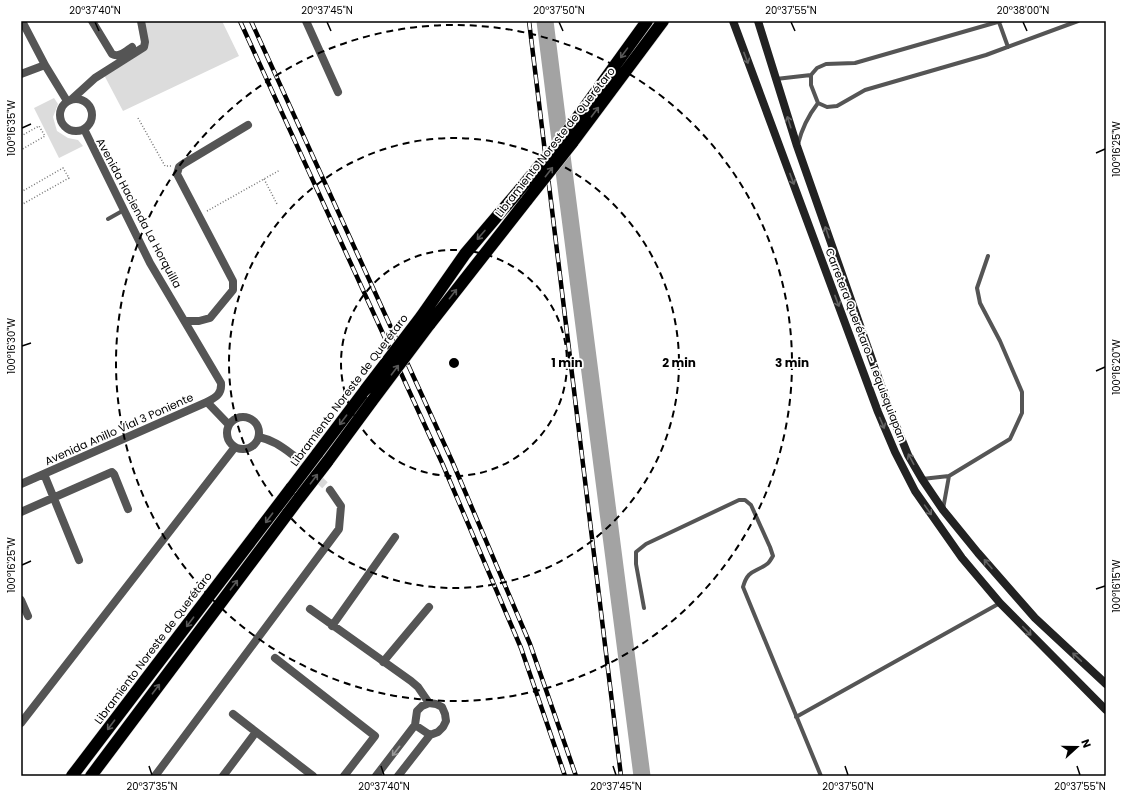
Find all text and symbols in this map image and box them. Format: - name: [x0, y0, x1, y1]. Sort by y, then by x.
- text: 20°37'40"N: [69, 3, 121, 18]
- text: 20°37'45"N: [301, 3, 353, 18]
- text: 20°37'50"N: [533, 3, 585, 18]
- text: 20°37'55"N: [765, 3, 817, 18]
- text: 20°38'00"N: [997, 3, 1049, 18]
- one-way arrow: [620, 47, 629, 58]
- one-way arrow: [743, 51, 751, 63]
- street label: Libramiento Noreste de Querétaro: [491, 63, 619, 221]
- text: 100°16'35"W: [4, 100, 19, 156]
- one-way arrow: [591, 106, 600, 117]
- one-way arrow: [785, 116, 792, 129]
- text: 100°16'25"W: [1109, 121, 1124, 177]
- street label: Avenida Hacienda La Horquilla: [93, 135, 185, 291]
- one-way arrow: [545, 166, 554, 177]
- one-way arrow: [788, 173, 796, 185]
- one-way arrow: [823, 227, 831, 239]
- one-way arrow: [477, 229, 486, 240]
- street label: Carretera Querétaro - Tequisquiapan: [822, 246, 910, 444]
- one-way arrow: [449, 289, 458, 300]
- one-way arrow: [834, 295, 842, 307]
- street label: Libramiento Noreste de Querétaro: [286, 311, 412, 469]
- text: 100°16'30"W: [4, 318, 19, 374]
- text: 100°16'20"W: [1109, 339, 1124, 395]
- text: 1 min: [551, 354, 583, 371]
- text: 2 min: [662, 354, 696, 371]
- text: 3 min: [775, 354, 809, 371]
- centre of rings: [447, 356, 461, 370]
- one-way arrow: [391, 365, 400, 376]
- street label: Avenida Anillo Vial 3 Poniente: [42, 389, 196, 469]
- one-way arrow: [338, 415, 347, 426]
- one-way arrow: [879, 417, 887, 429]
- one-way arrow: [907, 453, 914, 465]
- one-way arrow: [309, 474, 318, 485]
- one-way arrow: [924, 504, 932, 515]
- one-way arrow: [264, 513, 273, 524]
- text: 100°16'25"W: [4, 537, 19, 593]
- one-way arrow: [983, 558, 992, 569]
- text: 100°16'15"W: [1109, 559, 1124, 613]
- street label: Libramiento Noreste de Querétaro: [90, 569, 216, 727]
- one-way arrow: [230, 579, 238, 590]
- one-way arrow: [186, 616, 194, 627]
- one-way arrow: [1022, 626, 1032, 636]
- one-way arrow: [1072, 653, 1083, 662]
- one-way arrow: [152, 683, 160, 694]
- one-way arrow: [107, 719, 115, 730]
- north arrow: [1057, 727, 1097, 767]
- text: N: [1077, 737, 1095, 750]
- one-way arrow: [391, 745, 400, 756]
- text: 20°37'35"N: [126, 779, 178, 794]
- text: 20°37'40"N: [358, 779, 410, 794]
- text: 20°37'45"N: [590, 779, 642, 794]
- text: 20°37'50"N: [822, 779, 874, 794]
- text: 20°37'55"N: [1054, 779, 1106, 794]

